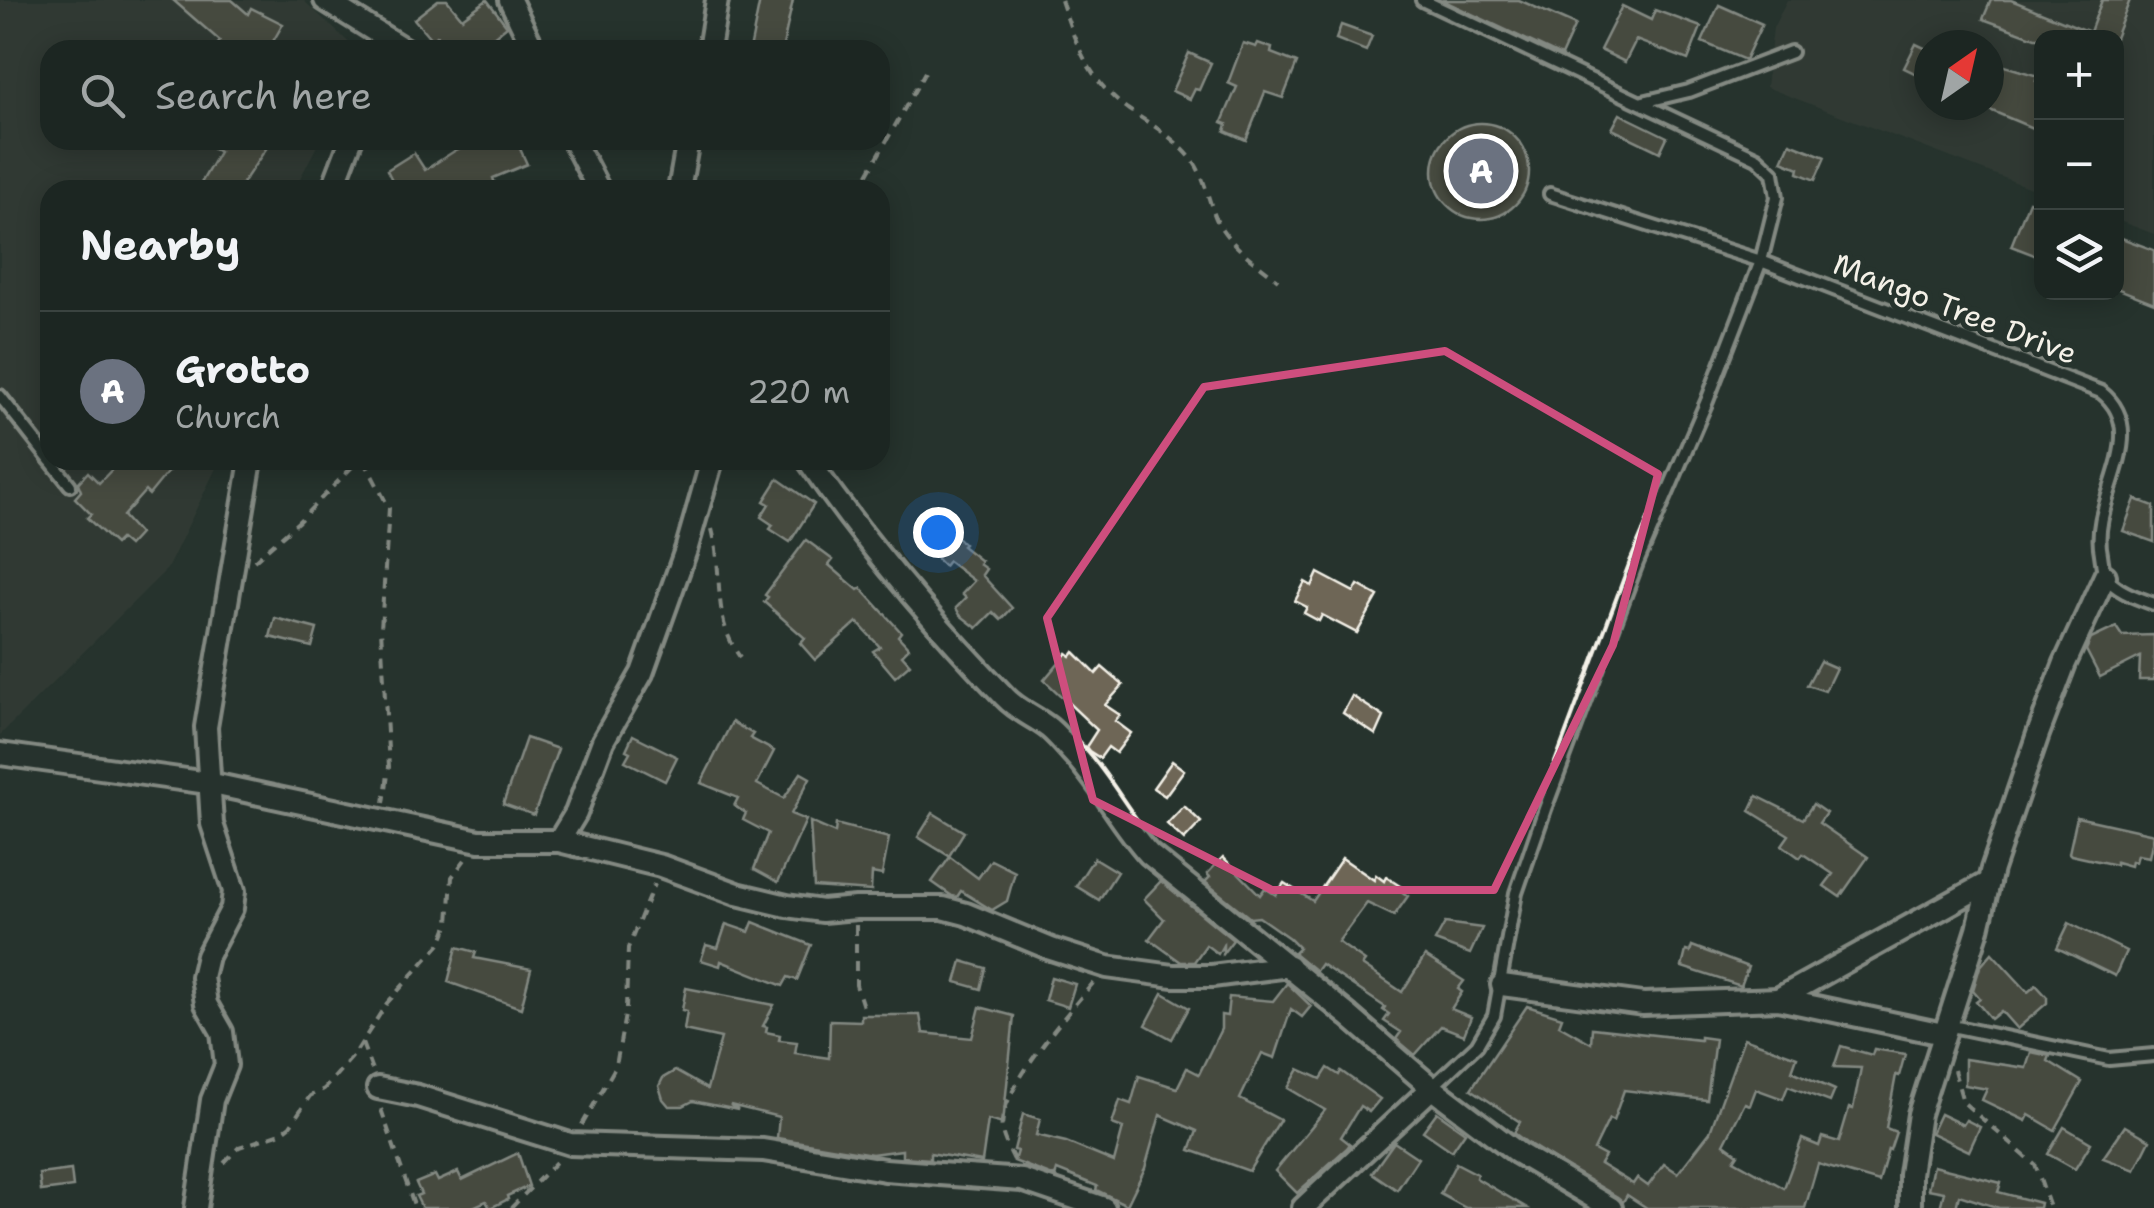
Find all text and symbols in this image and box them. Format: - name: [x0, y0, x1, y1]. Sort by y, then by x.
- north arrow: [1914, 30, 2004, 120]
- map controls: [2034, 30, 2124, 300]
- button: +: [2034, 30, 2124, 120]
- search box: [40, 40, 890, 150]
- icon: search: [75, 68, 130, 123]
- text: Search here: [155, 70, 372, 121]
- button: −: [2034, 120, 2124, 210]
- pin: A: [1448, 134, 1514, 208]
- button: layers: [2034, 210, 2124, 300]
- text: Nearby: [80, 217, 240, 273]
- street label: Mango Tree Drive: [1827, 243, 2083, 374]
- text: Grotto: [175, 344, 310, 395]
- text: A: [100, 370, 125, 413]
- text: 220 m: [747, 370, 850, 413]
- text: Church: [175, 395, 281, 438]
- your location: [913, 507, 964, 558]

